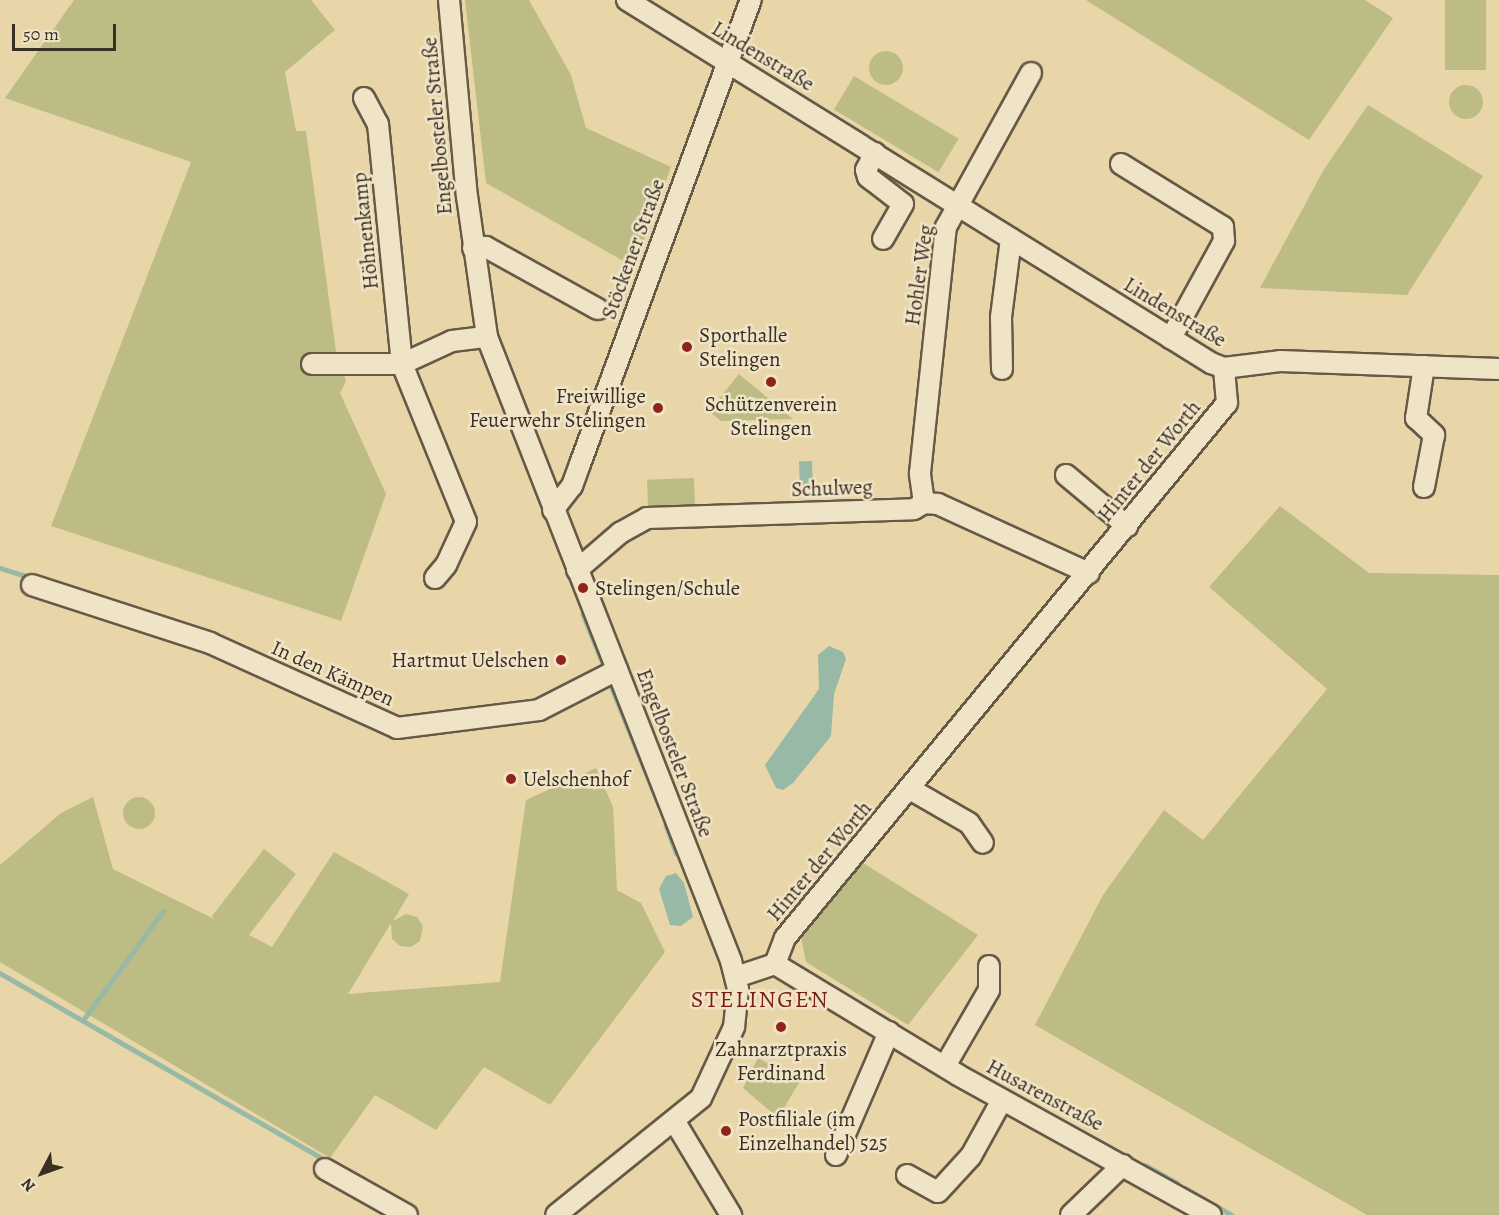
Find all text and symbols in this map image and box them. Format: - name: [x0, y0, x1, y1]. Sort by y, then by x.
- scale bar: [15, 12, 118, 50]
- street label: Lindenstraße: [707, 16, 819, 96]
- text: 50 m: [23, 22, 59, 46]
- street label: Engelbosteler Straße: [417, 36, 457, 216]
- street label: Höhnenkamp: [346, 171, 384, 291]
- street label: Stöckener Straße: [596, 175, 670, 323]
- street label: Hohler Weg: [899, 223, 939, 327]
- street label: Lindenstraße: [1119, 272, 1231, 352]
- place label: Sporthalle Stelingen: [699, 322, 787, 372]
- marker: Sporthalle Stelingen: [680, 340, 694, 354]
- marker: Schützenverein Stelingen: [764, 375, 778, 389]
- place label: Freiwillige Feuerwehr Stelingen: [469, 383, 646, 433]
- place label: Schützenverein Stelingen: [705, 391, 837, 441]
- street label: Hinter der Worth: [1092, 395, 1206, 527]
- marker: Freiwillige Feuerwehr Stelingen: [651, 401, 665, 415]
- street label: Schulweg: [791, 474, 873, 502]
- place label: Stelingen/Schule: [595, 575, 740, 601]
- marker: Stelingen/Schule: [576, 581, 590, 595]
- street label: In den Kämpen: [268, 635, 398, 711]
- place label: Hartmut Uelschen: [391, 647, 549, 673]
- marker: Hartmut Uelschen: [554, 653, 568, 667]
- street label: Engelbosteler Straße: [631, 665, 719, 841]
- place label: Uelschenhof: [523, 766, 629, 792]
- marker: Uelschenhof: [504, 772, 518, 786]
- street label: Hinter der Worth: [761, 796, 877, 926]
- district label: STELINGEN: [691, 986, 829, 1014]
- marker: Zahnarztpraxis Ferdinand: [774, 1020, 788, 1034]
- place label: Zahnarztpraxis Ferdinand: [715, 1036, 847, 1086]
- street label: Husarenstraße: [982, 1054, 1108, 1136]
- place label: Postfiliale (im Einzelhandel) 525: [738, 1106, 888, 1156]
- marker: Postfiliale (im Einzelhandel) 525: [719, 1124, 733, 1138]
- north arrow: [12, 1143, 72, 1203]
- text: N: [16, 1173, 41, 1196]

